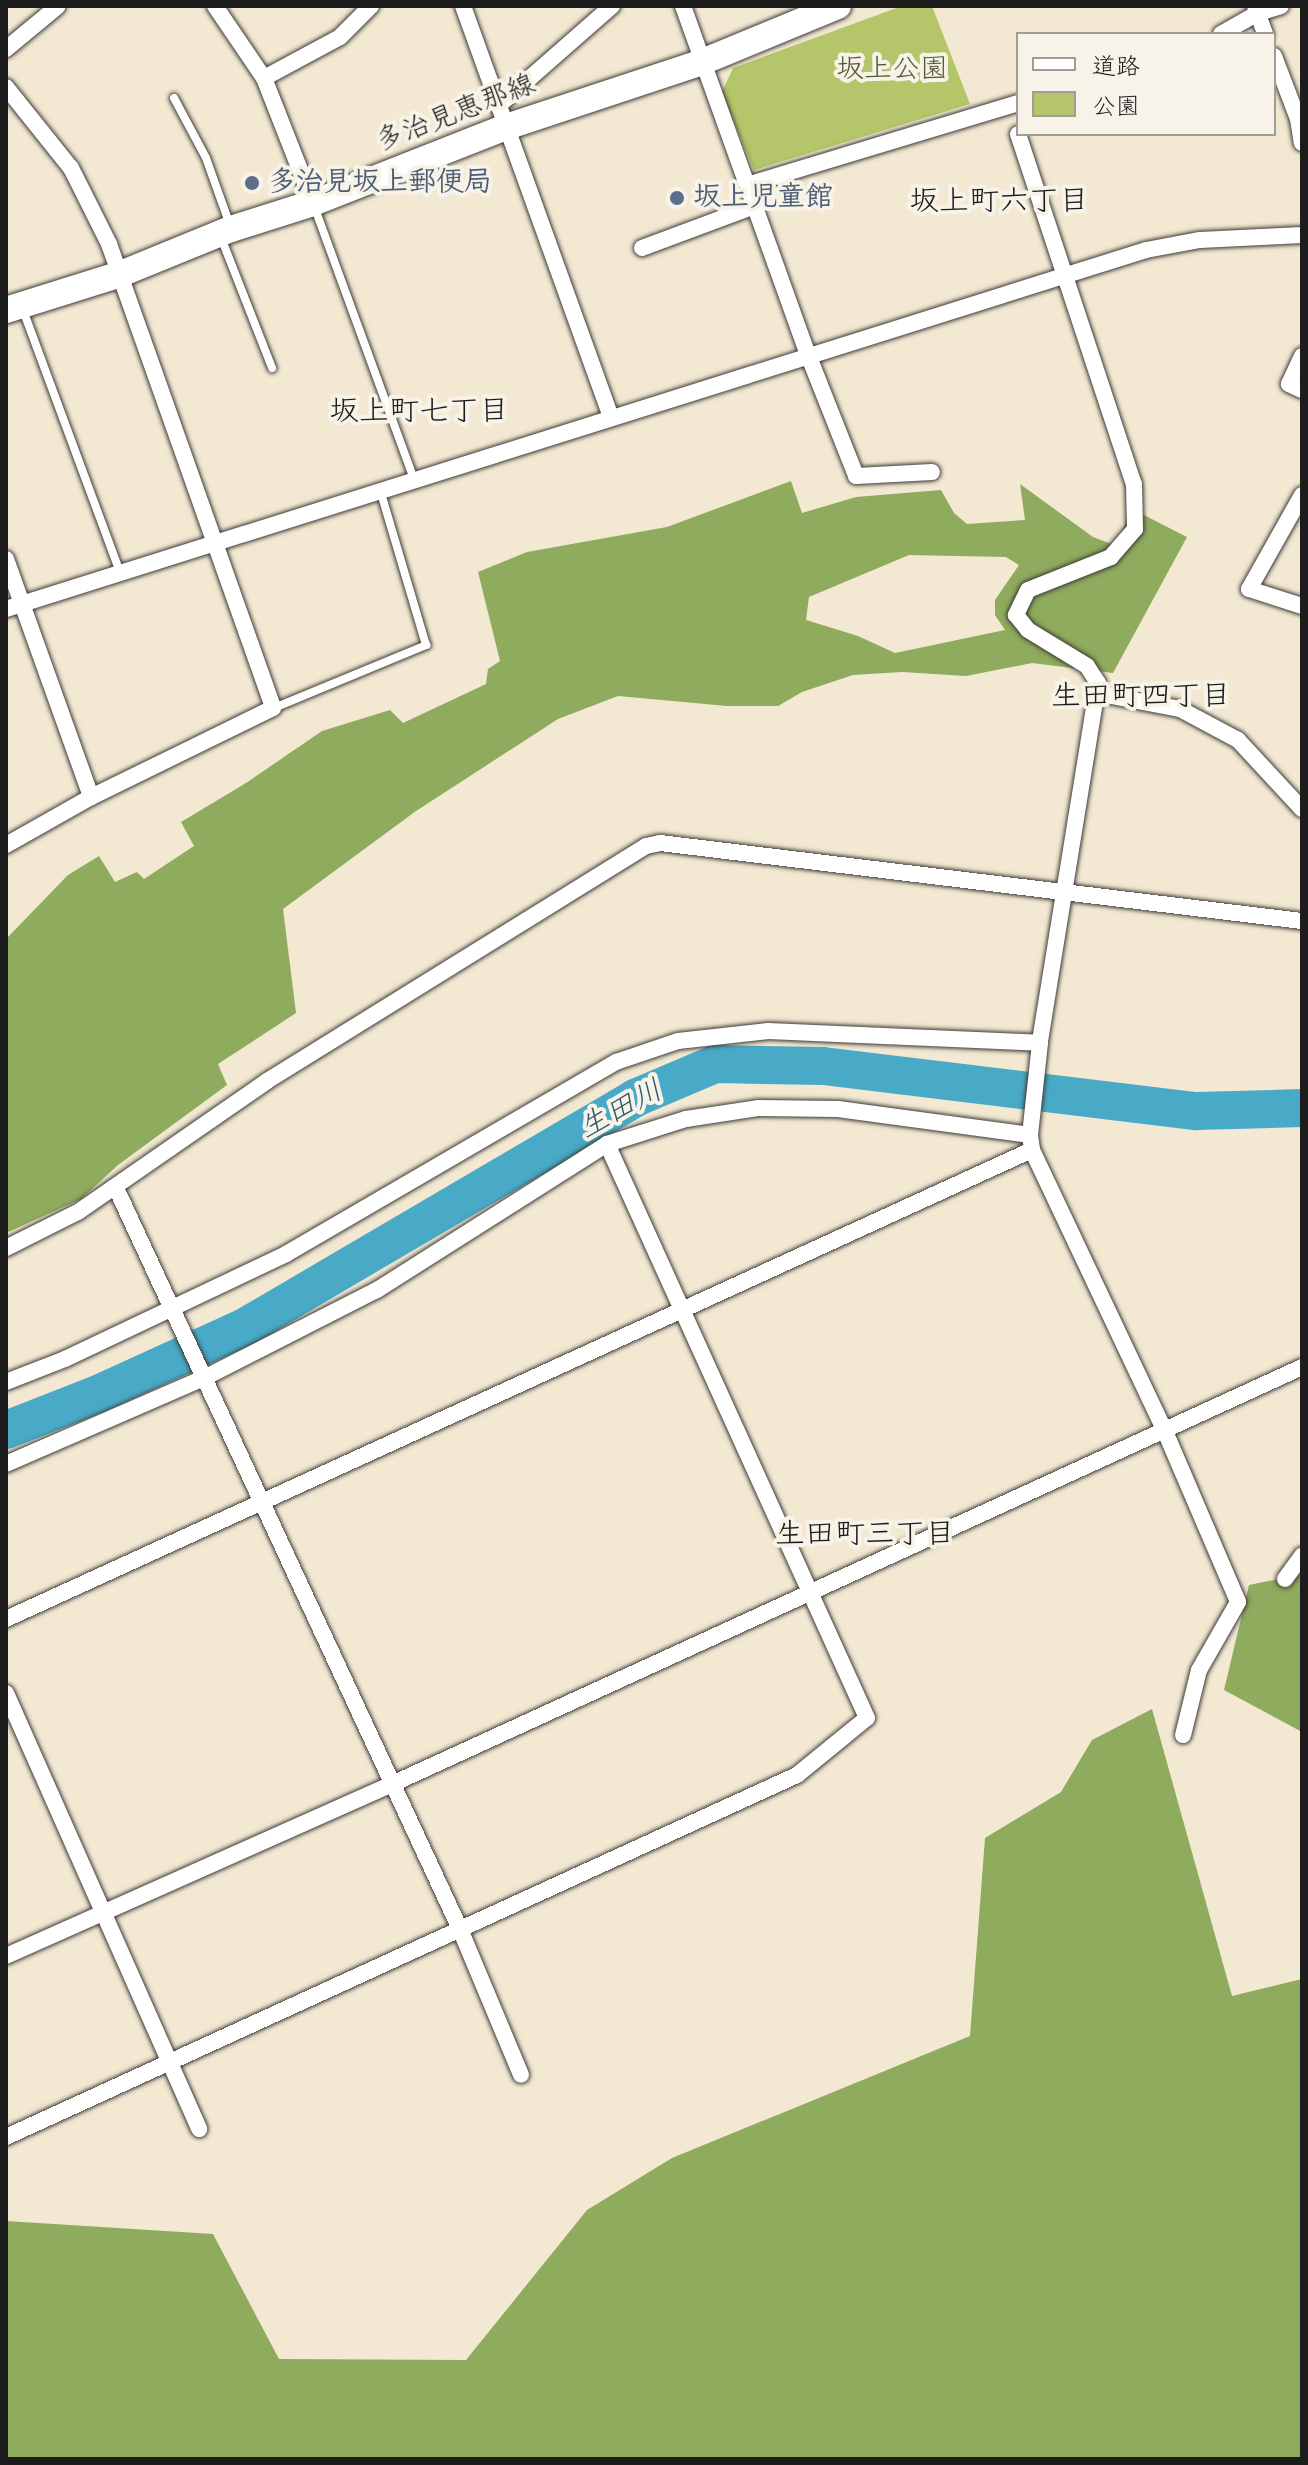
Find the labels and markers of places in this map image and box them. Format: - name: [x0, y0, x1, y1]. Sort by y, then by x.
- place label: 多治見坂上郵便局: [268, 166, 492, 200]
- marker: 多治見坂上郵便局: [243, 174, 261, 192]
- place label: 坂上児童館: [693, 181, 833, 215]
- marker: 坂上児童館: [668, 189, 686, 207]

